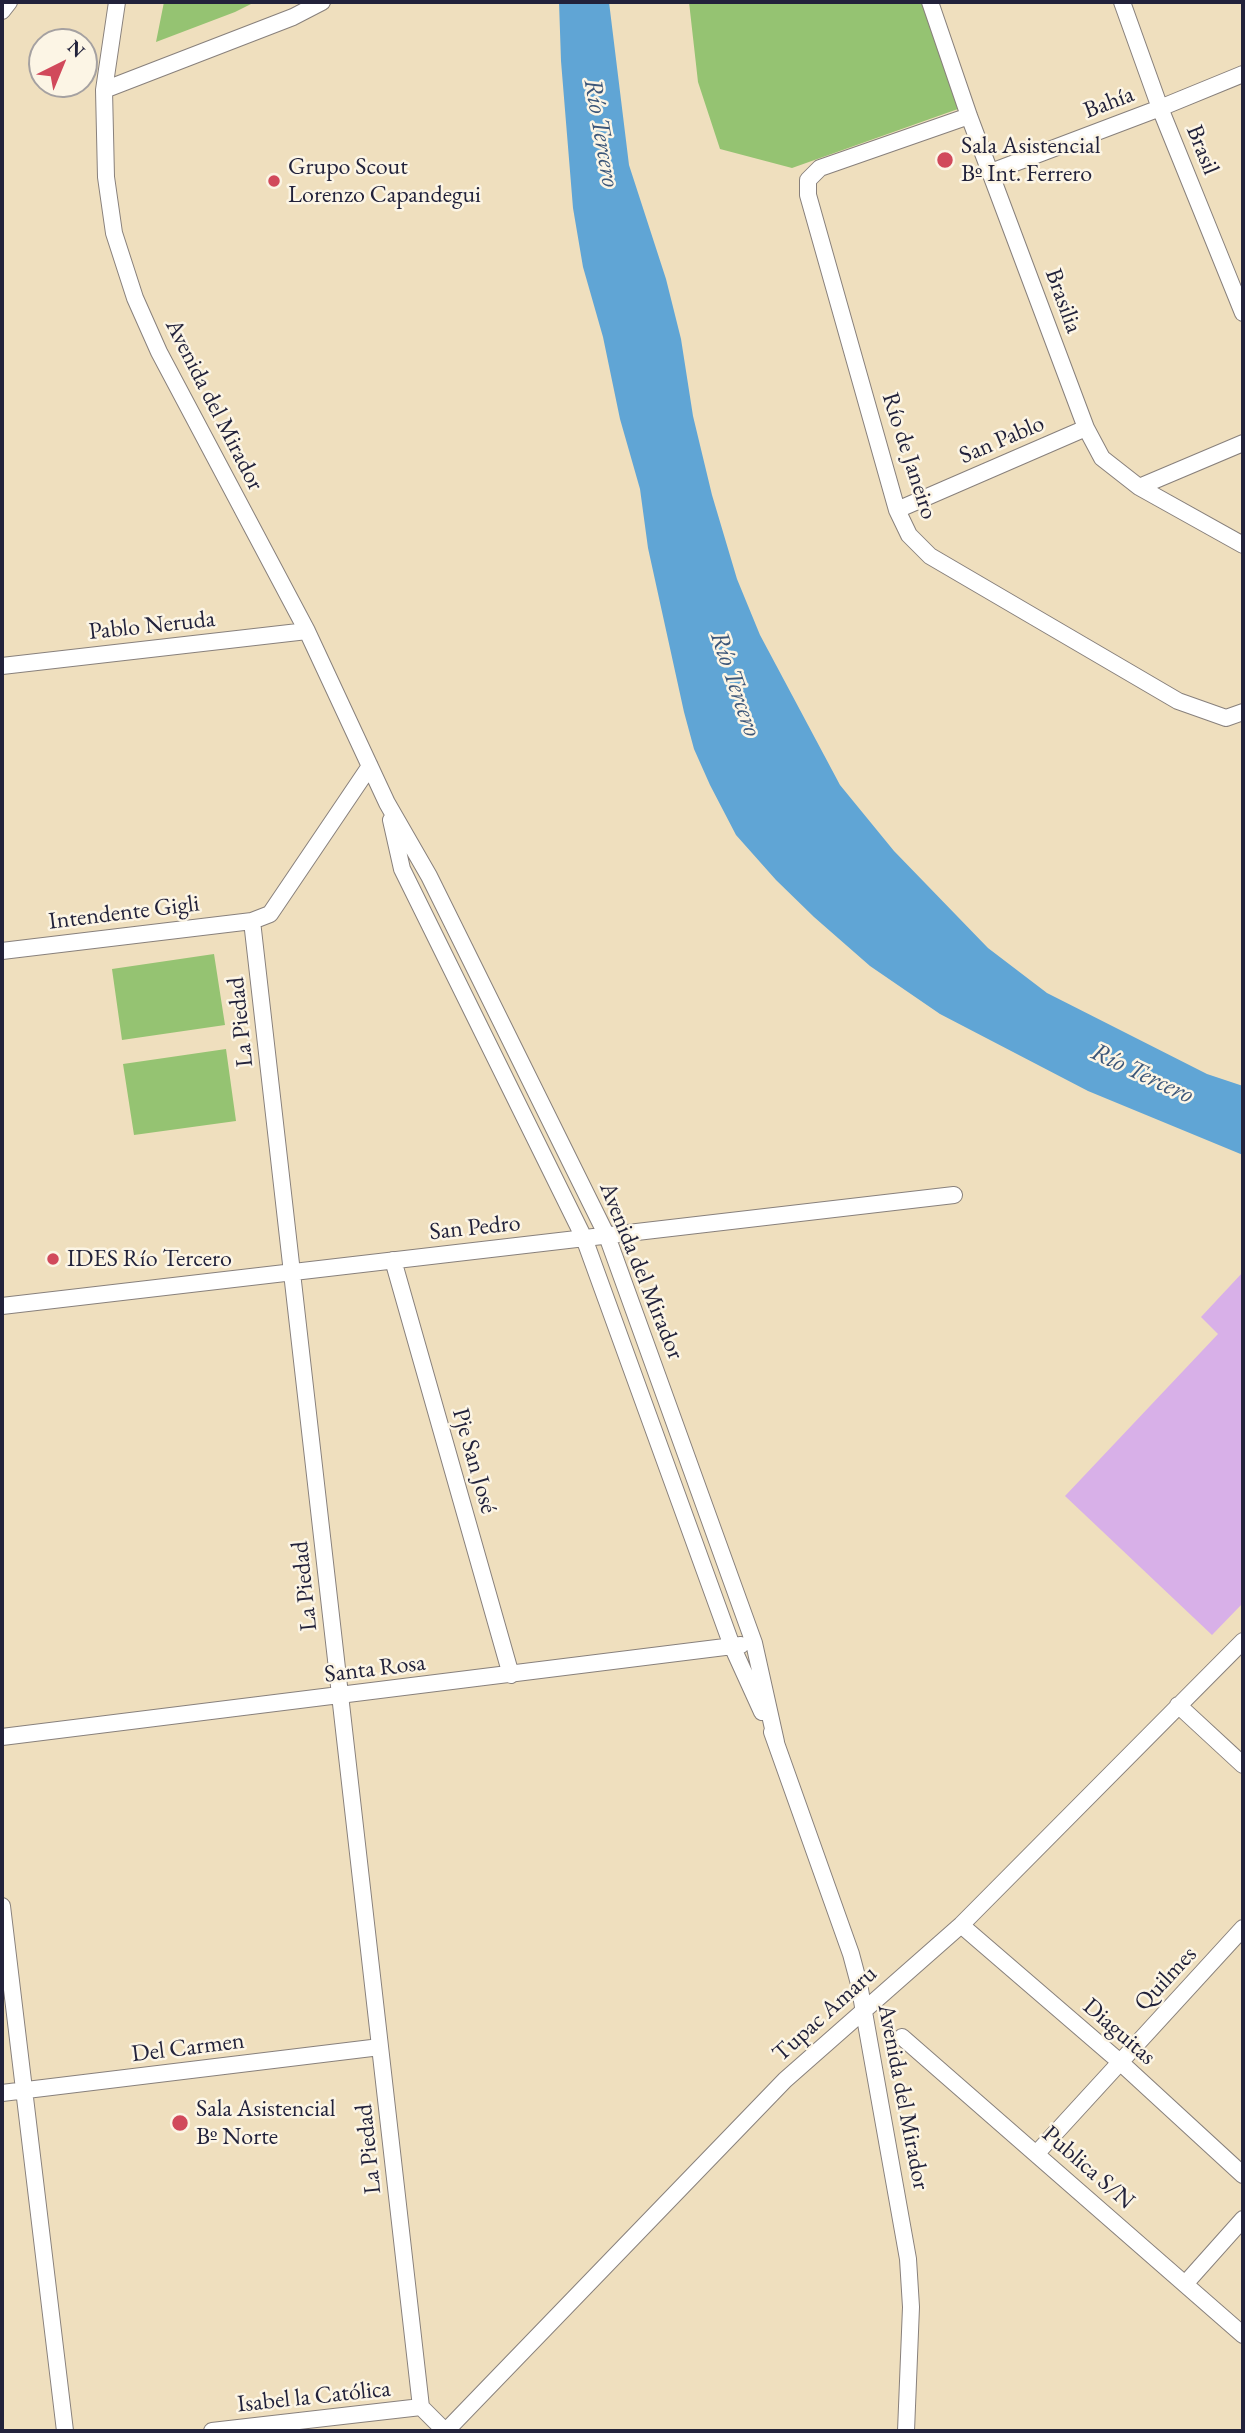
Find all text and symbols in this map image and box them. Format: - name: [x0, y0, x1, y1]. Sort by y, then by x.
- north arrow: [28, 28, 98, 98]
- text: N: [62, 34, 90, 63]
- water label: Río Tercero: [576, 76, 626, 190]
- street label: Bahía: [1080, 80, 1138, 126]
- street label: Brasil: [1179, 121, 1225, 179]
- place label: Sala Asistencial Bº Int. Ferrero: [961, 132, 1100, 188]
- marker: Sala Asistencial Bº Int. Ferrero: [935, 150, 955, 170]
- place label: Grupo Scout Lorenzo Capandegui: [288, 153, 481, 209]
- marker: Grupo Scout Lorenzo Capandegui: [266, 173, 282, 189]
- street label: Brasilia: [1038, 265, 1088, 337]
- street label: Avenida del Mirador: [158, 314, 270, 496]
- street label: Río de Janeiro: [875, 389, 943, 523]
- street label: San Pablo: [955, 409, 1049, 471]
- street label: Pablo Neruda: [87, 605, 217, 647]
- water label: Río Tercero: [702, 627, 768, 741]
- street label: Intendente Gigli: [47, 889, 201, 937]
- street label: La Piedad: [222, 975, 260, 1069]
- water label: Río Tercero: [1086, 1037, 1198, 1111]
- street label: Avenida del Mirador: [592, 1178, 690, 1364]
- street label: San Pedro: [428, 1209, 522, 1247]
- place label: IDES Río Tercero: [67, 1245, 232, 1273]
- marker: IDES Río Tercero: [45, 1251, 61, 1267]
- street label: Pje San José: [445, 1405, 503, 1517]
- street label: La Piedad: [286, 1539, 324, 1633]
- street label: Santa Rosa: [323, 1649, 427, 1689]
- street label: Quilmes: [1129, 1941, 1203, 2017]
- street label: Tupac Amaru: [767, 1960, 883, 2068]
- street label: Diaguitas: [1077, 1992, 1161, 2072]
- street label: Avenida del Mirador: [871, 2002, 935, 2192]
- street label: Del Carmen: [130, 2027, 246, 2069]
- place label: Sala Asistencial Bº Norte: [196, 2095, 335, 2151]
- street label: La Piedad: [350, 2102, 388, 2196]
- marker: Sala Asistencial Bº Norte: [170, 2113, 190, 2133]
- street label: Publica S/N: [1036, 2120, 1140, 2216]
- street label: Isabel la Católica: [236, 2375, 392, 2419]

